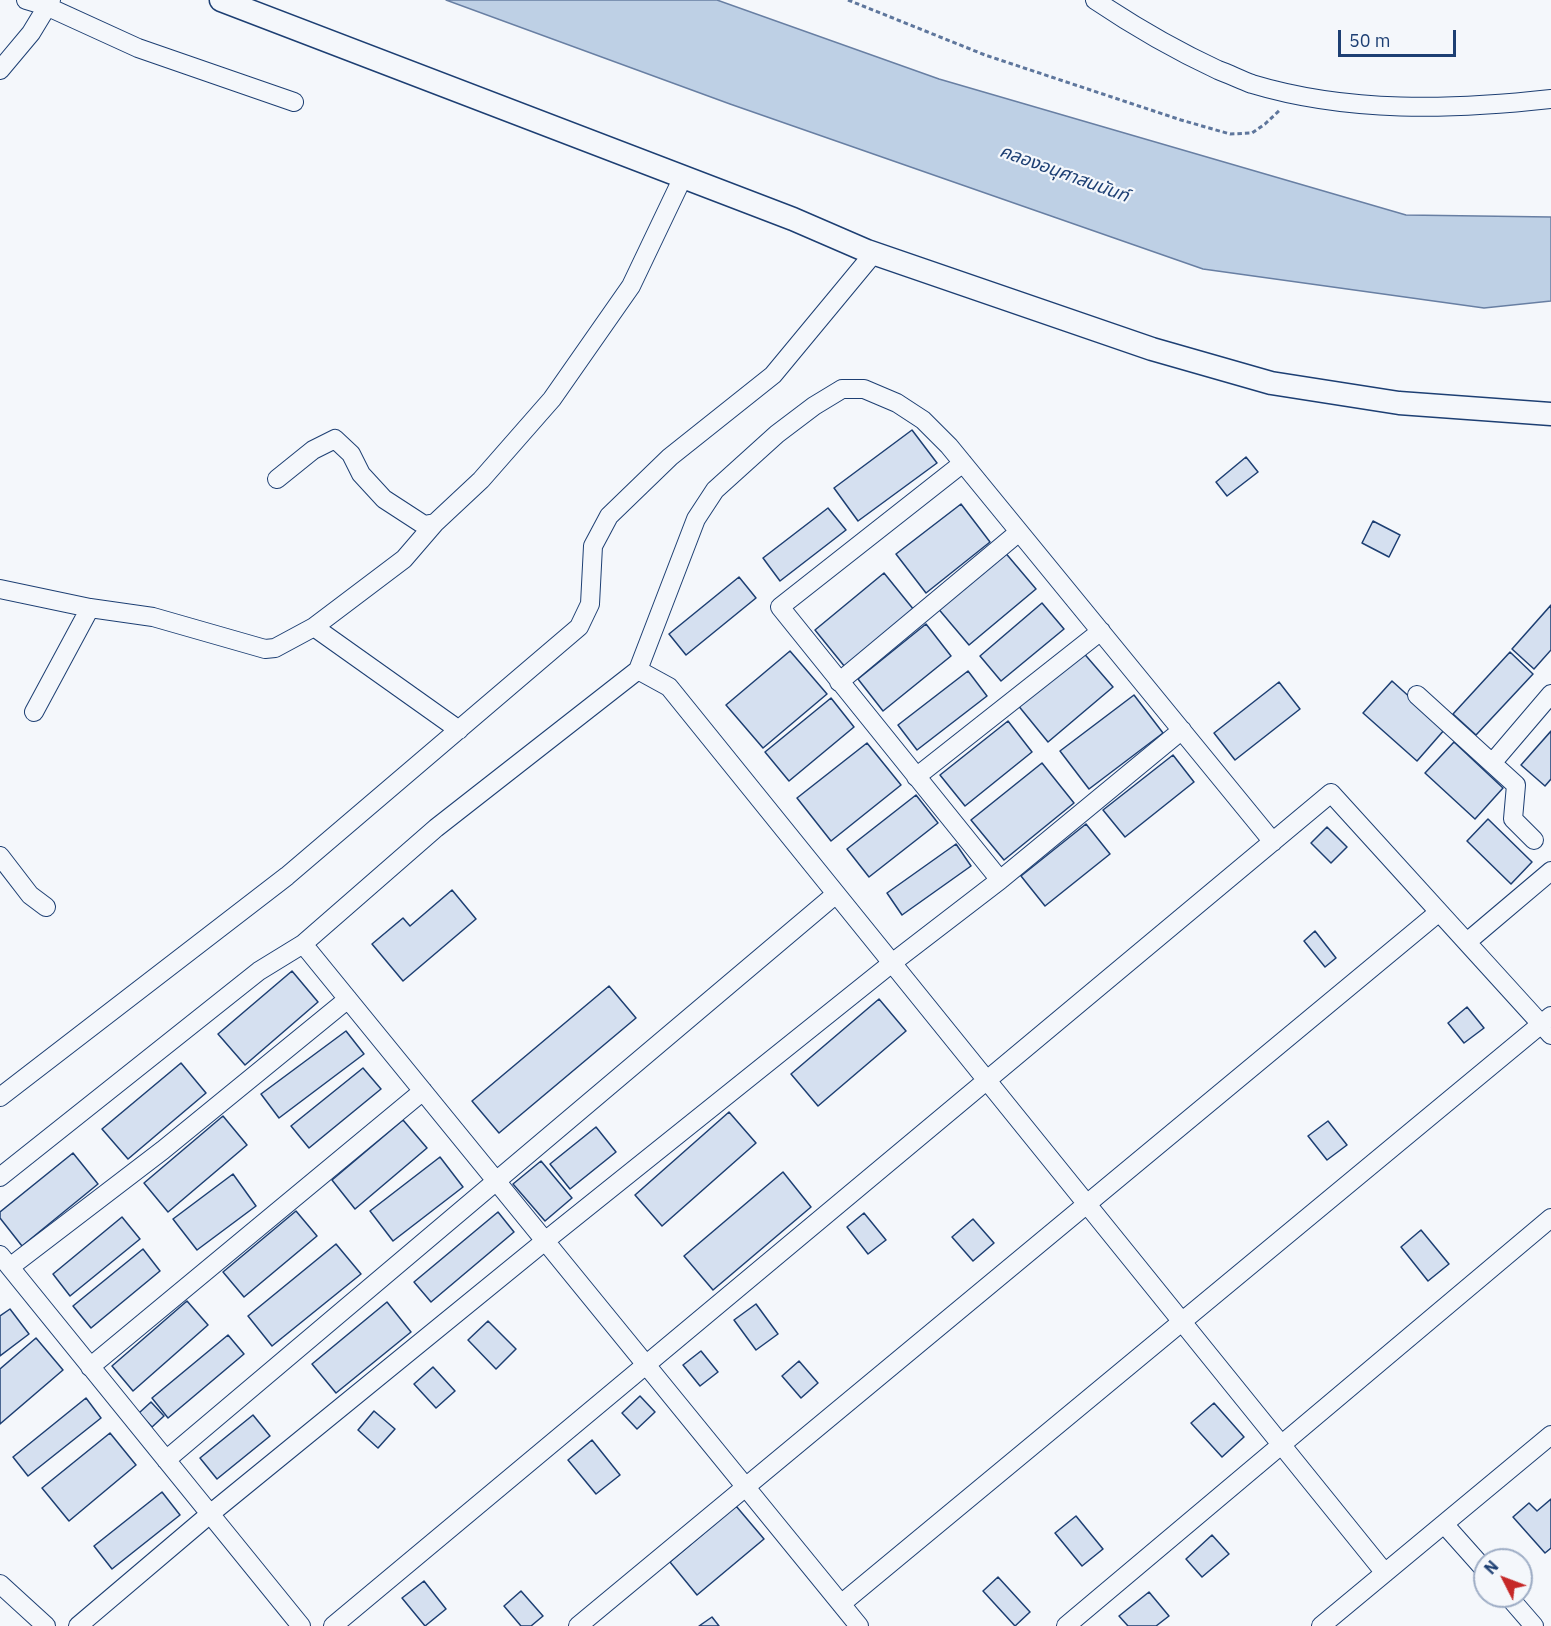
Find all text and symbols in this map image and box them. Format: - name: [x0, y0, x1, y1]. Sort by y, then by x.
- scale bar: [1341, 18, 1460, 56]
- text: 50 m: [1349, 29, 1391, 52]
- water label: คลองอนุศาสนนันท์: [997, 141, 1131, 207]
- north arrow: [1473, 1548, 1533, 1608]
- text: N: [1480, 1556, 1502, 1578]

